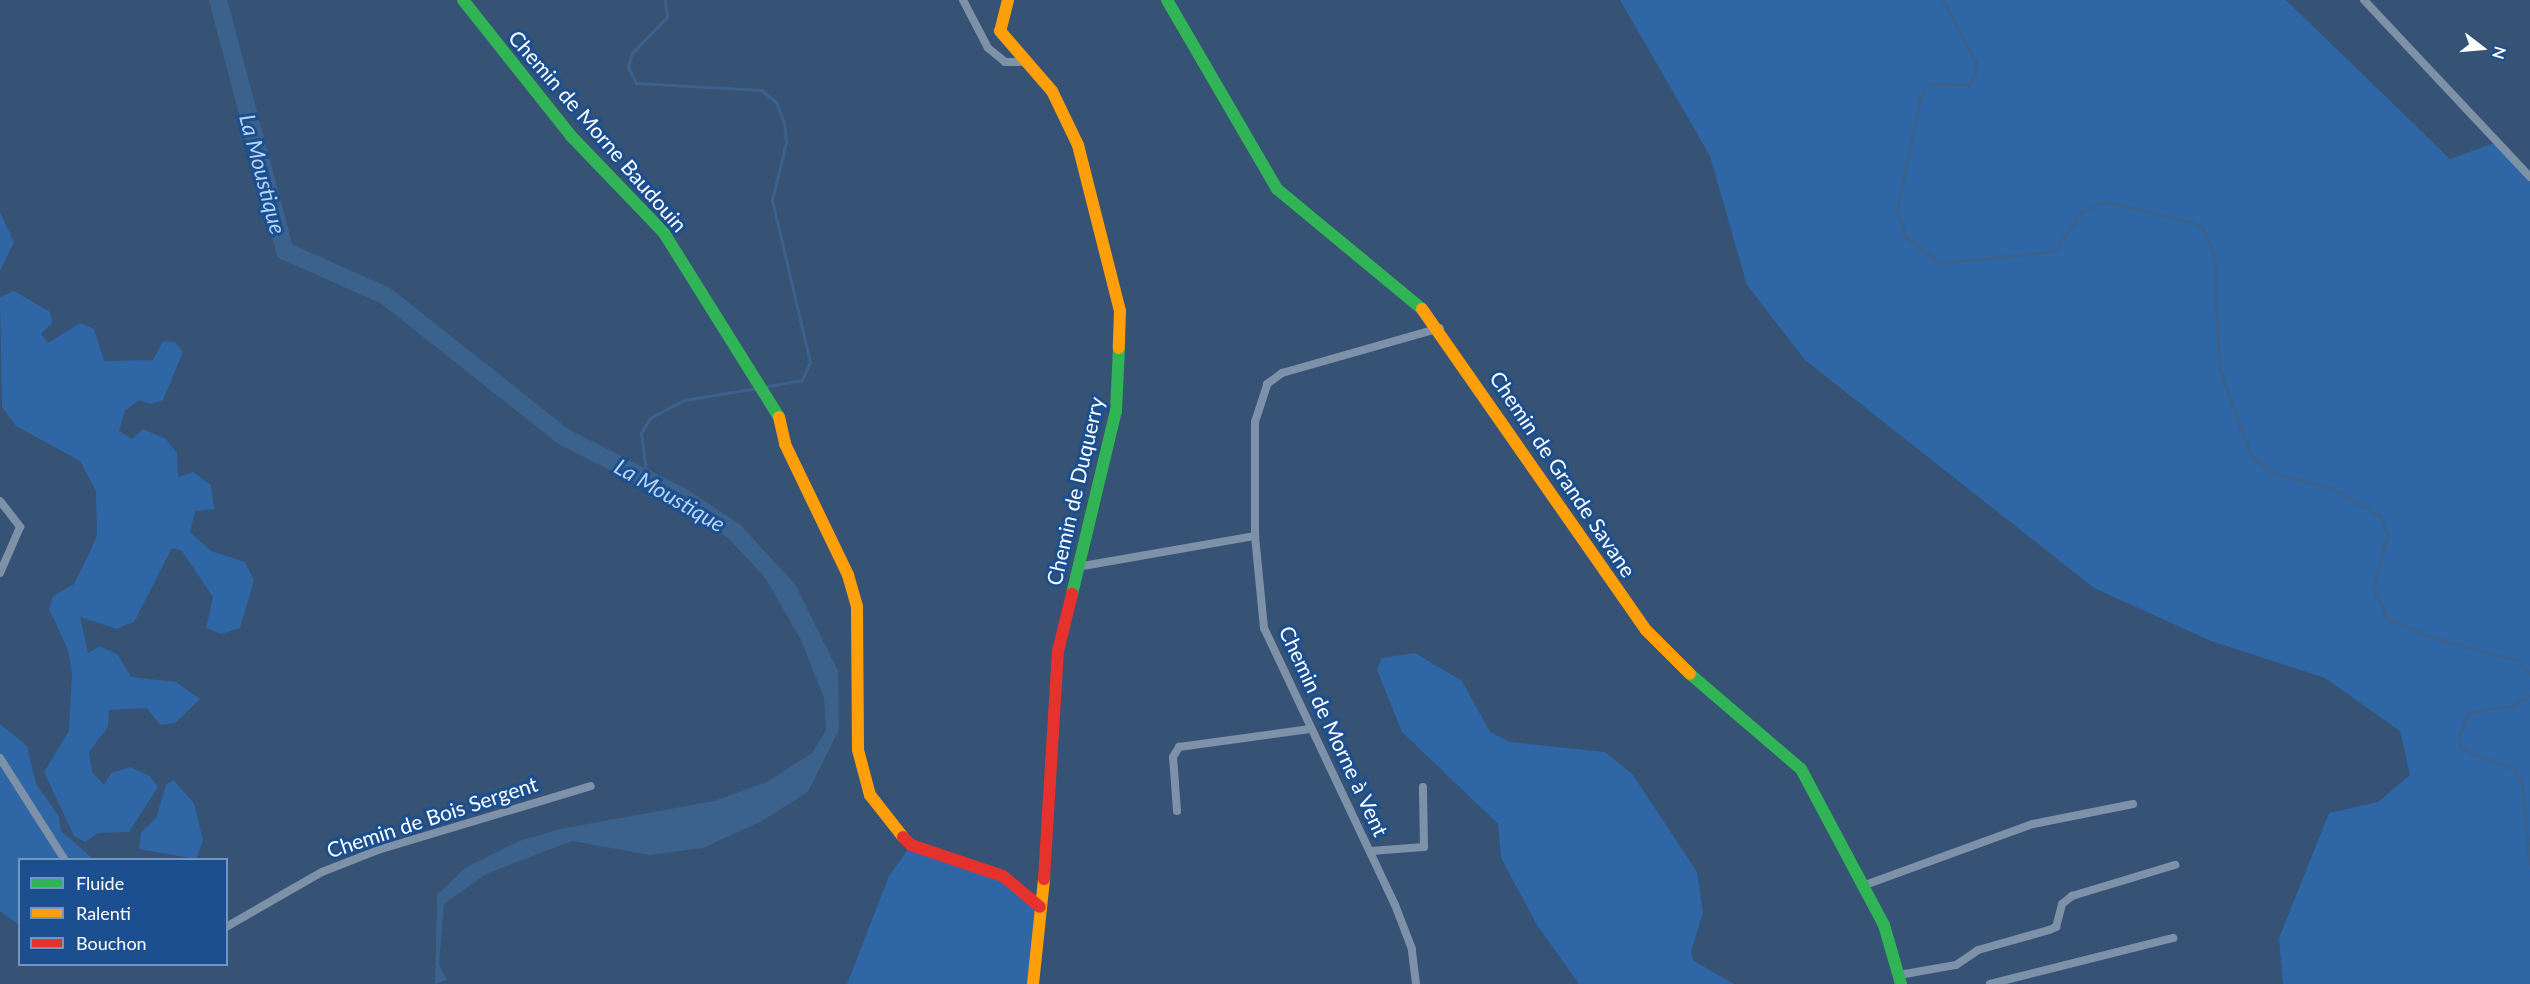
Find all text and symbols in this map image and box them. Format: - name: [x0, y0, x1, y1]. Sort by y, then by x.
- north arrow: [2452, 18, 2512, 78]
- street label: Chemin de Morne Baudouin: [504, 25, 692, 237]
- text: N: [2489, 45, 2511, 62]
- water label: La Moustique: [234, 111, 292, 237]
- street label: Chemin de Grande Savane: [1485, 366, 1641, 582]
- street label: Chemin de Duquerry: [1041, 394, 1109, 588]
- water label: La Moustique: [610, 453, 730, 537]
- street label: Chemin de Morne à Vent: [1274, 621, 1394, 841]
- street label: Chemin de Bois Sergent: [323, 771, 541, 863]
- legend: [18, 858, 228, 966]
- text: Fluide: [76, 872, 124, 894]
- text: Ralenti: [76, 902, 131, 924]
- text: Bouchon: [76, 932, 147, 954]

